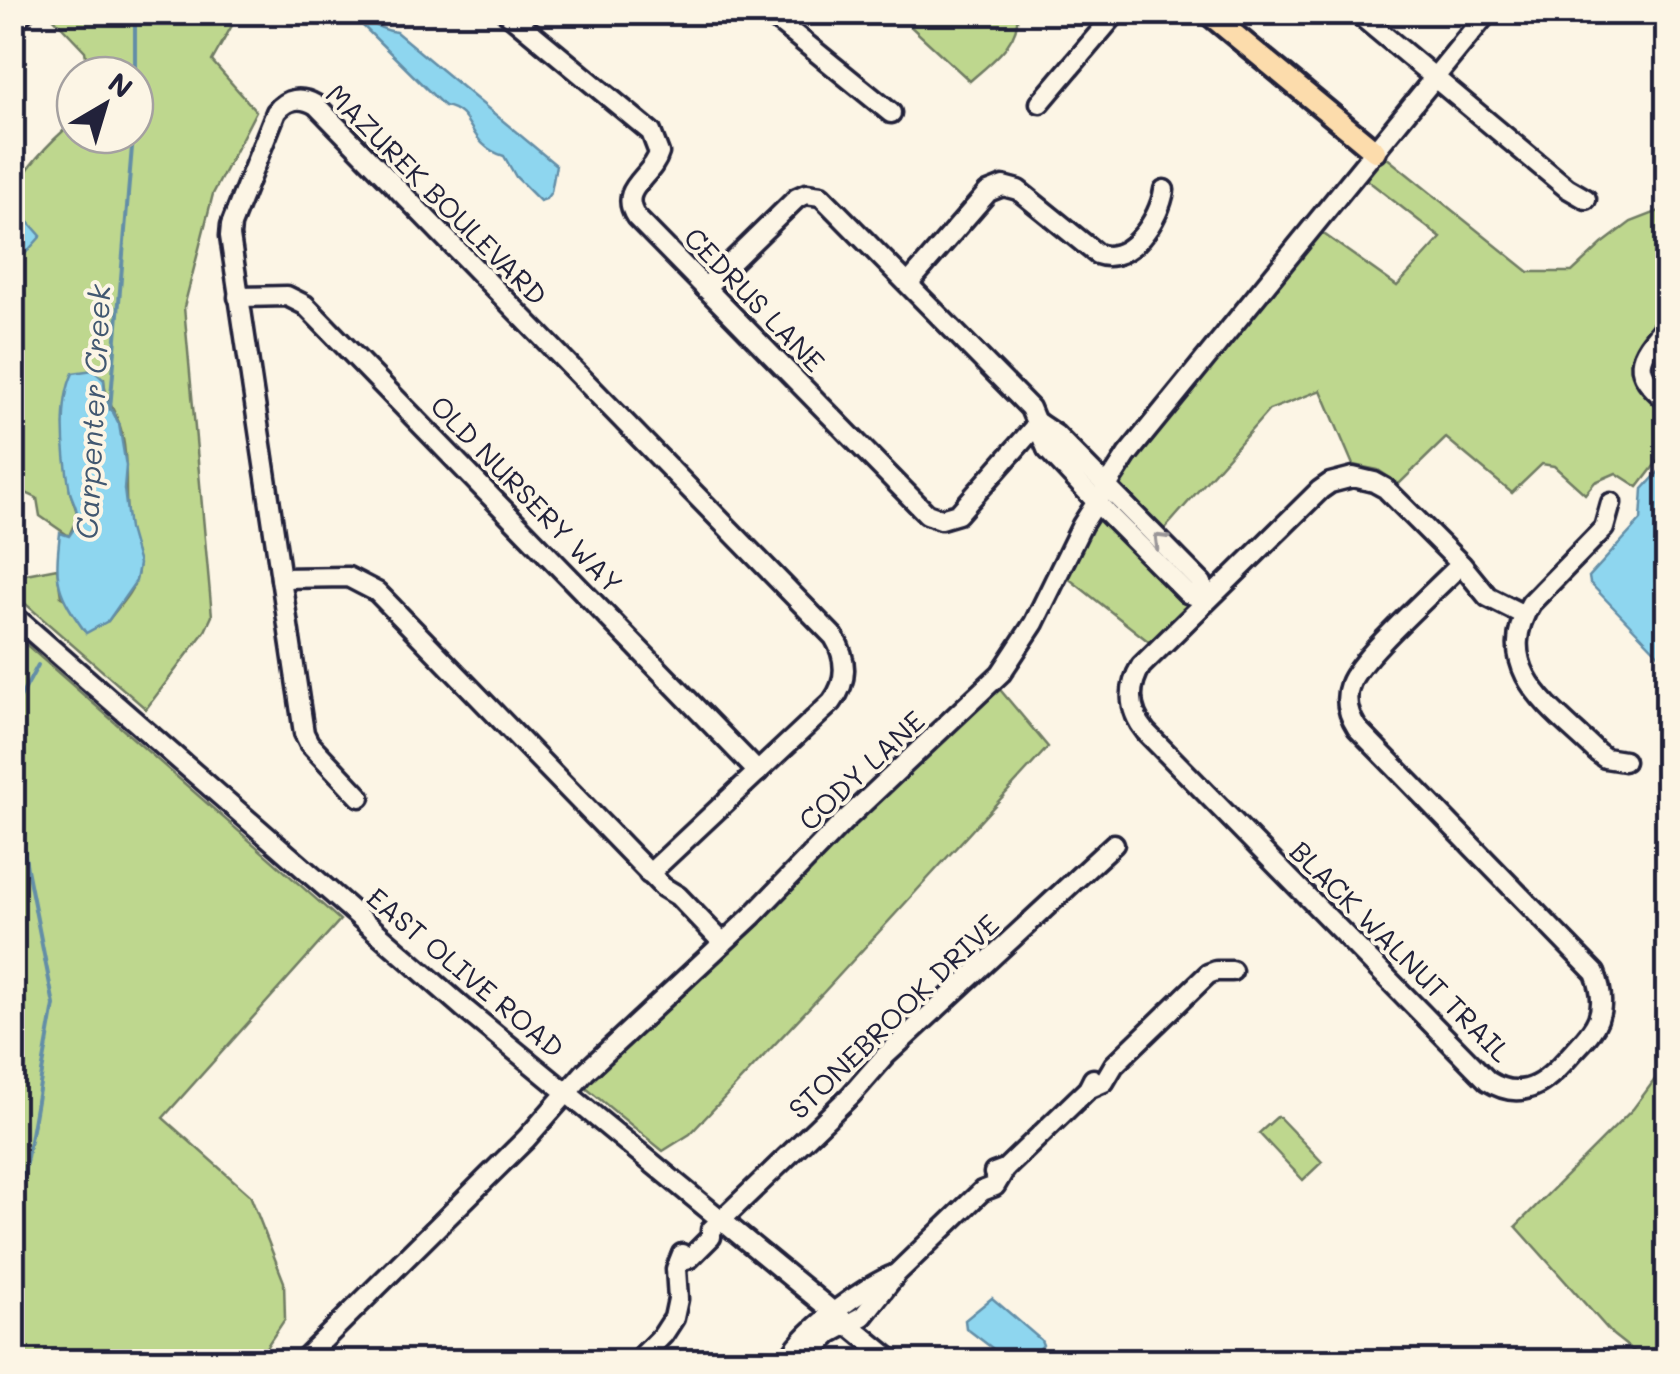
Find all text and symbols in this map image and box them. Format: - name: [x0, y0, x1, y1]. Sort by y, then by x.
- north arrow: [55, 55, 155, 155]
- text: N: [102, 64, 140, 105]
- street label: MAZUREK BOULEVARD: [319, 76, 555, 312]
- street label: CEDRUS LANE: [677, 219, 833, 379]
- water label: Carpenter Creek: [65, 283, 119, 540]
- street label: OLD NURSERY WAY: [423, 387, 631, 601]
- one-way arrow: [1154, 534, 1172, 552]
- street label: CODY LANE: [790, 702, 932, 838]
- street label: BLACK WALNUT TRAIL: [1283, 833, 1519, 1069]
- street label: EAST OLIVE ROAD: [360, 879, 572, 1065]
- street label: STONEBROOK DRIVE: [780, 906, 1006, 1126]

